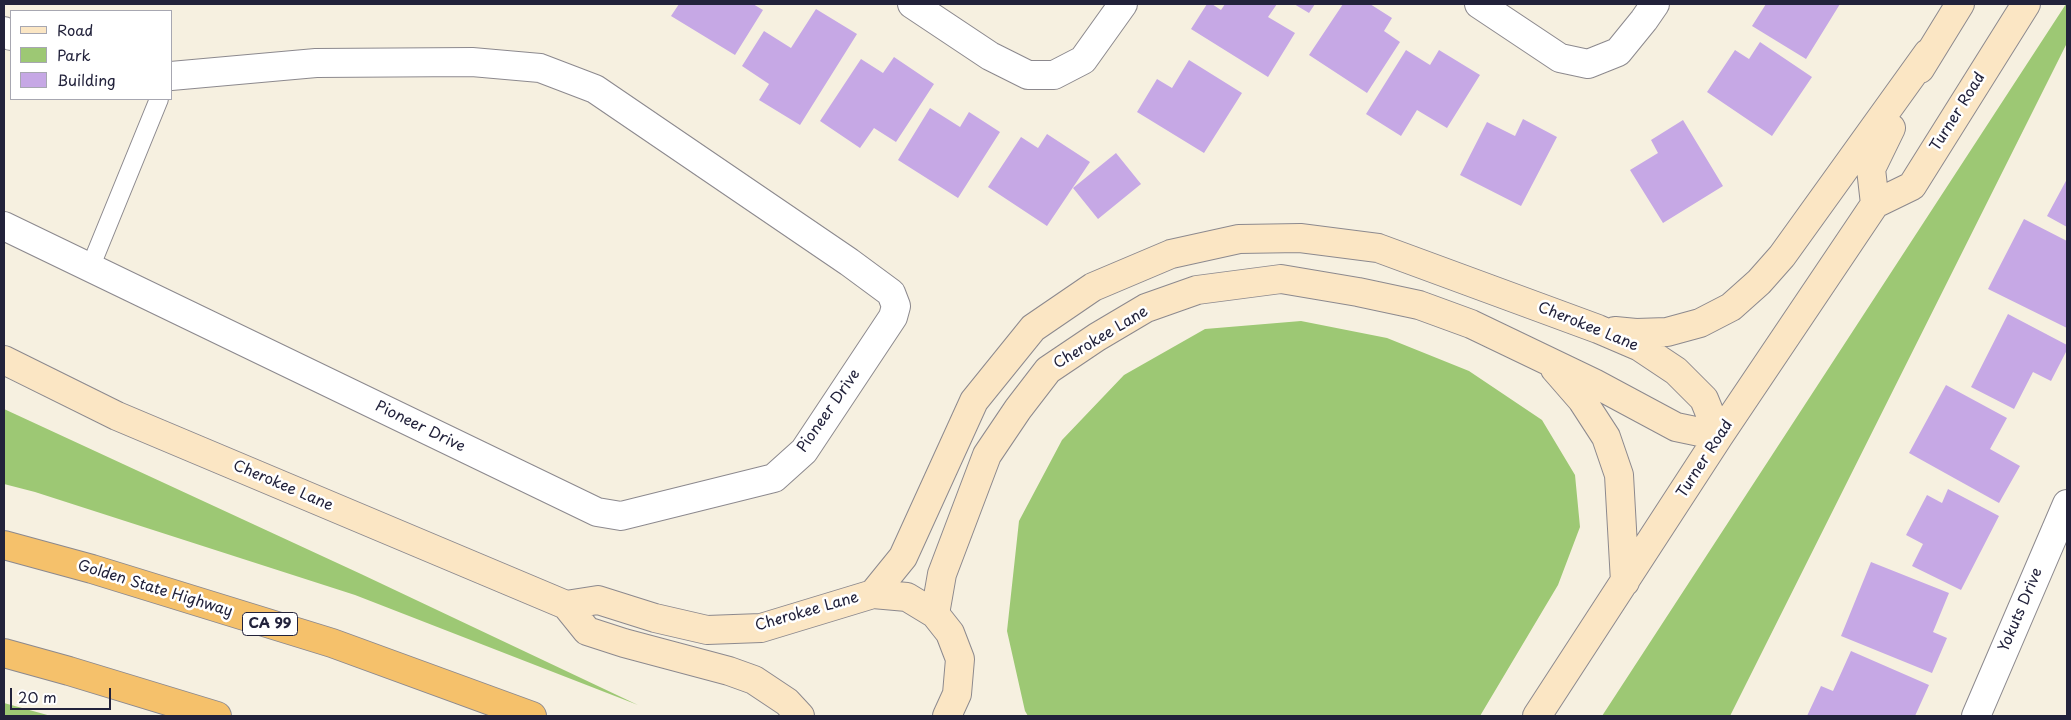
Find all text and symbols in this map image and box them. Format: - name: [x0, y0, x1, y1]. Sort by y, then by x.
- legend: [10, 10, 172, 100]
- text: Road: [57, 18, 93, 41]
- text: Park: [57, 43, 91, 66]
- text: Building: [57, 68, 116, 91]
- street label: Turner Road: [1927, 69, 1989, 155]
- street label: Cherokee Lane: [1535, 299, 1641, 355]
- street label: Cherokee Lane: [1050, 303, 1152, 373]
- street label: Pioneer Drive: [794, 366, 864, 456]
- street label: Pioneer Drive: [372, 398, 468, 456]
- street label: Turner Road: [1673, 417, 1737, 501]
- street label: Cherokee Lane: [230, 457, 336, 515]
- street label: Golden State Highway: [75, 557, 235, 621]
- street label: Yokuts Drive: [1995, 565, 2047, 655]
- street label: Cherokee Lane: [753, 589, 861, 635]
- road number: CA 99: [242, 612, 298, 636]
- scale bar: [12, 678, 114, 710]
- text: 20 m: [18, 685, 57, 708]

